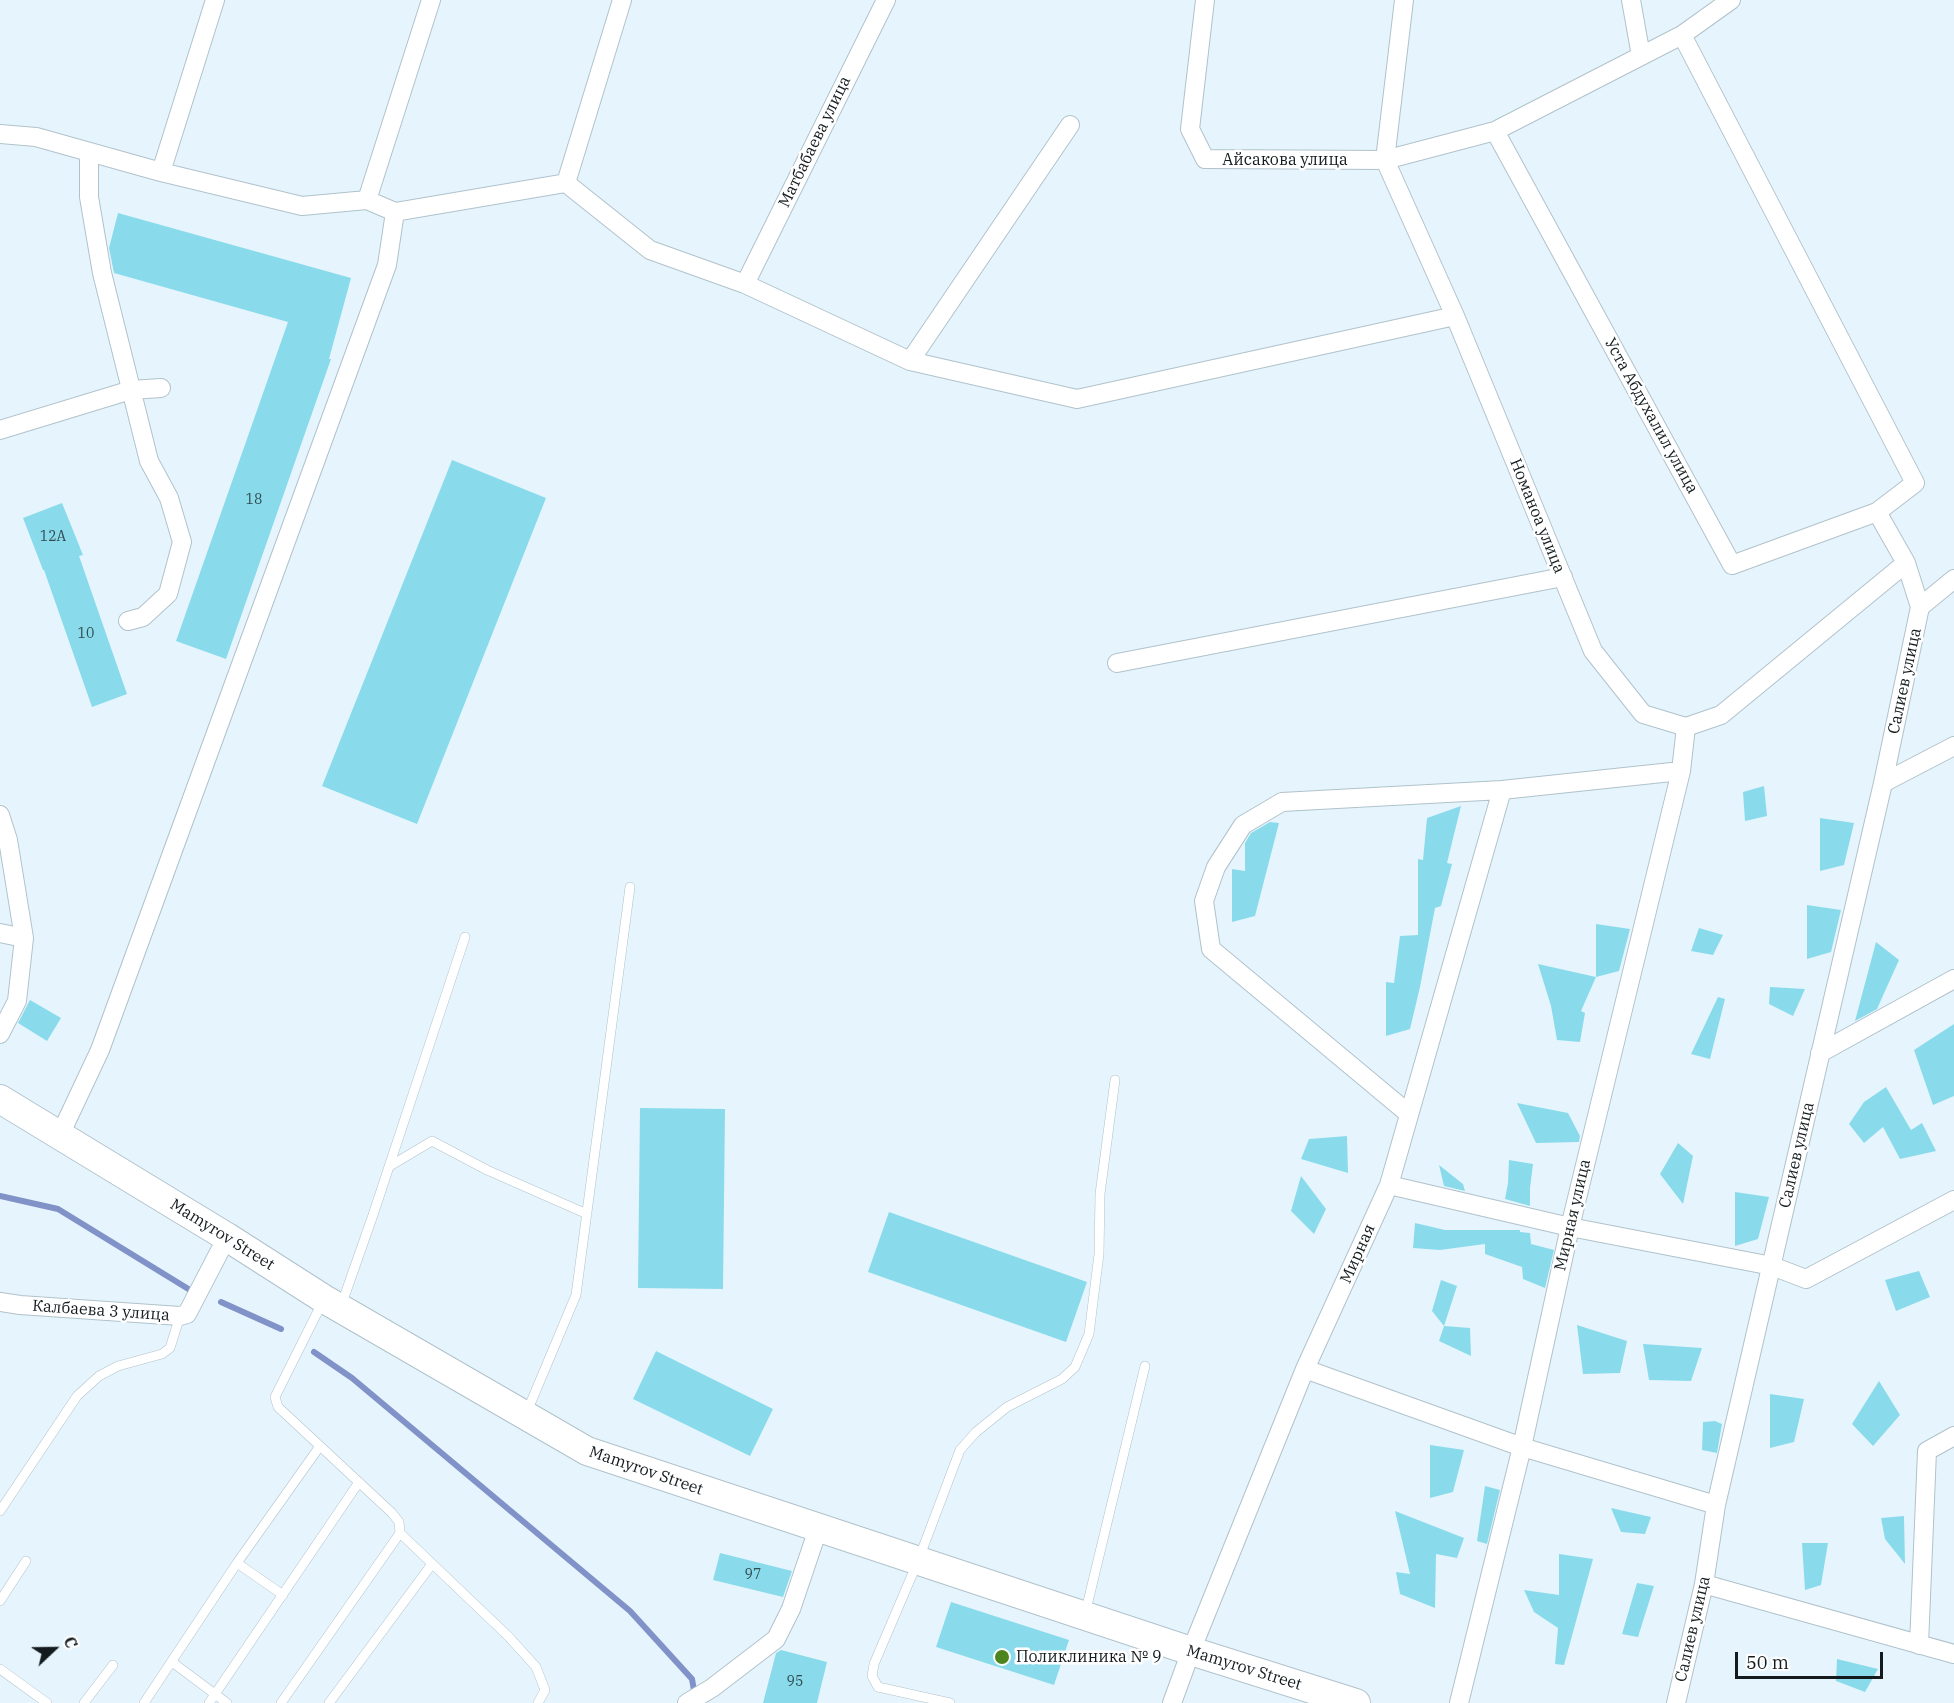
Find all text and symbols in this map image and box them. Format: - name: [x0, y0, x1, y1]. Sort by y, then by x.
- street label: Матбабаева улица: [775, 73, 855, 211]
- street label: Айсакова улица: [1222, 150, 1348, 170]
- street label: Уста Абдухалил улица: [1600, 335, 1702, 497]
- street label: Номаноа улица: [1505, 456, 1569, 576]
- house number: 18: [246, 492, 262, 508]
- house number: 12А: [40, 529, 66, 545]
- house number: 10: [78, 626, 94, 642]
- street label: Салиев улица: [1884, 626, 1926, 736]
- street label: Салиев улица: [1776, 1100, 1818, 1210]
- street label: Мирная улица: [1551, 1157, 1595, 1273]
- street label: Mamyrov Street: [166, 1195, 278, 1275]
- street label: Мирная: [1336, 1221, 1380, 1287]
- street label: Калбаева 3 улица: [32, 1297, 170, 1325]
- street label: Mamyrov Street: [586, 1442, 706, 1500]
- house number: 97: [745, 1567, 761, 1583]
- street label: Салиев улица: [1672, 1574, 1714, 1684]
- north arrow: [24, 1619, 84, 1679]
- text: С: [59, 1634, 82, 1651]
- scale bar: [1738, 1640, 1886, 1678]
- street label: Mamyrov Street: [1184, 1641, 1304, 1695]
- place label: Поликлиника № 9: [1016, 1647, 1162, 1667]
- marker: Поликлиника № 9: [993, 1648, 1011, 1666]
- text: 50 m: [1746, 1651, 1789, 1674]
- house number: 95: [787, 1674, 803, 1690]

